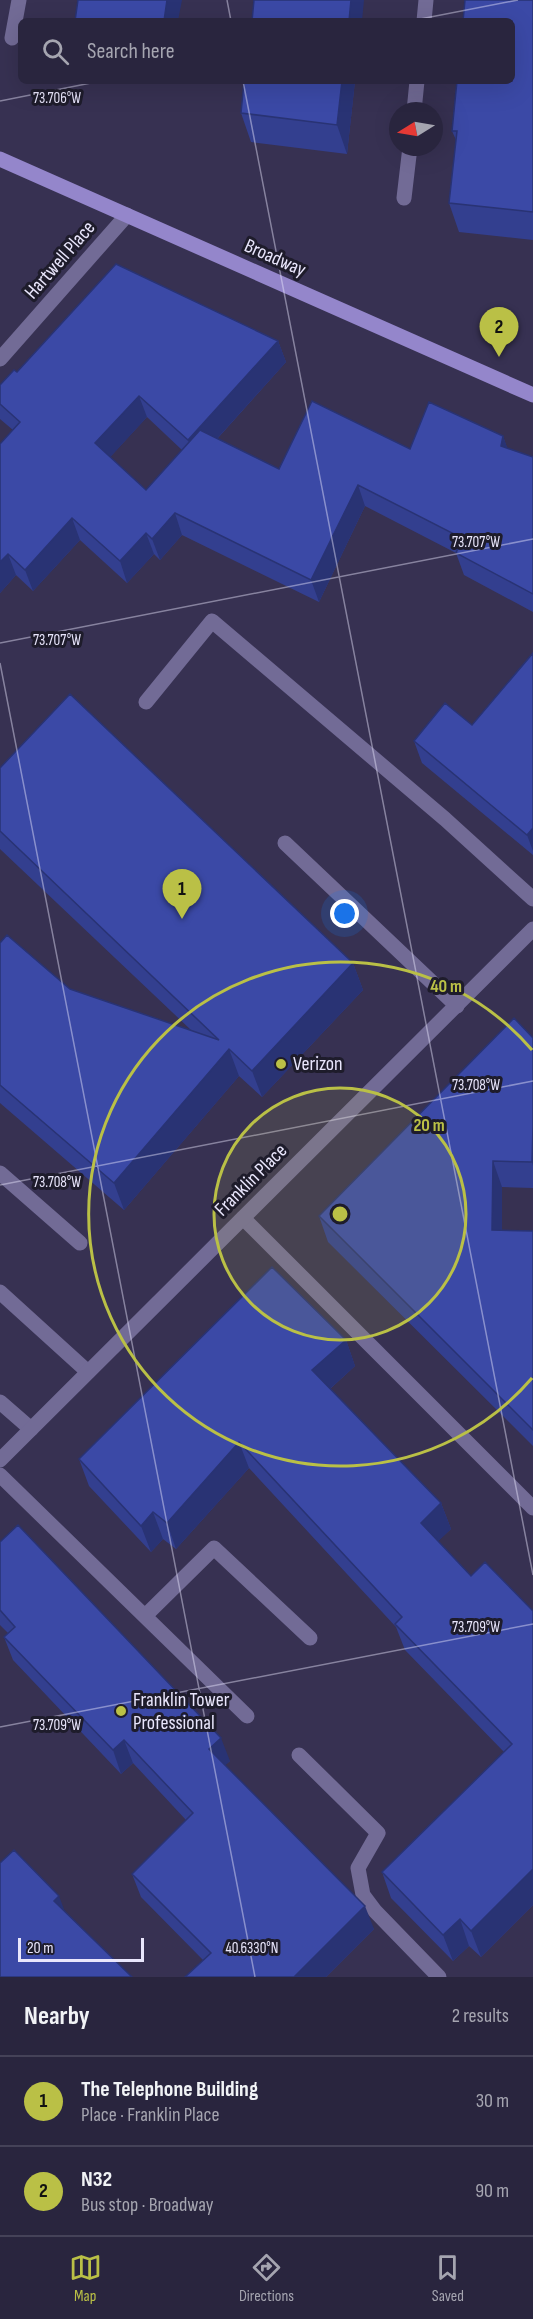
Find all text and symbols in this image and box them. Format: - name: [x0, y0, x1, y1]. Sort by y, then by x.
- search box: [18, 18, 515, 84]
- icon: search: [39, 35, 72, 68]
- text: Search here: [87, 38, 174, 65]
- text: 73.706°W: [33, 89, 81, 108]
- north arrow: [389, 102, 443, 156]
- street label: Hartwell Place: [20, 216, 100, 304]
- street label: Broadway: [240, 234, 310, 282]
- pin: 2: [480, 308, 518, 357]
- text: 73.707°W: [452, 533, 500, 552]
- text: 73.707°W: [33, 631, 81, 650]
- pin: 1: [162, 870, 201, 919]
- your location: [330, 899, 359, 928]
- text: 40 m: [430, 976, 462, 997]
- place label: Verizon: [293, 1052, 343, 1076]
- marker: Verizon: [274, 1057, 288, 1071]
- text: 73.708°W: [452, 1076, 500, 1095]
- text: 20 m: [413, 1115, 445, 1136]
- street label: Franklin Place: [210, 1139, 292, 1221]
- text: 73.708°W: [33, 1173, 81, 1192]
- centre of rings: [330, 1204, 350, 1224]
- text: 73.709°W: [452, 1618, 500, 1637]
- place label: Franklin Tower Professional: [133, 1688, 230, 1735]
- marker: Franklin Tower Professional: [114, 1704, 128, 1718]
- text: 73.709°W: [33, 1716, 81, 1735]
- scale bar: [18, 1935, 144, 1962]
- text: 20 m: [27, 1939, 54, 1958]
- text: 40.6330°N: [226, 1939, 278, 1958]
- text: Nearby: [24, 2001, 90, 2032]
- text: 2 results: [452, 2004, 509, 2028]
- text: The Telephone Building: [81, 2076, 258, 2103]
- text: 1: [40, 2089, 47, 2113]
- text: 30 m: [476, 2089, 509, 2113]
- text: Place · Franklin Place: [81, 2103, 219, 2127]
- text: N32: [81, 2166, 112, 2193]
- text: 2: [39, 2179, 48, 2203]
- text: 90 m: [475, 2179, 509, 2203]
- text: Bus stop · Broadway: [81, 2193, 214, 2217]
- tab: Map: [69, 2251, 102, 2306]
- tab: Directions: [239, 2251, 294, 2306]
- tab: Saved: [431, 2251, 464, 2306]

